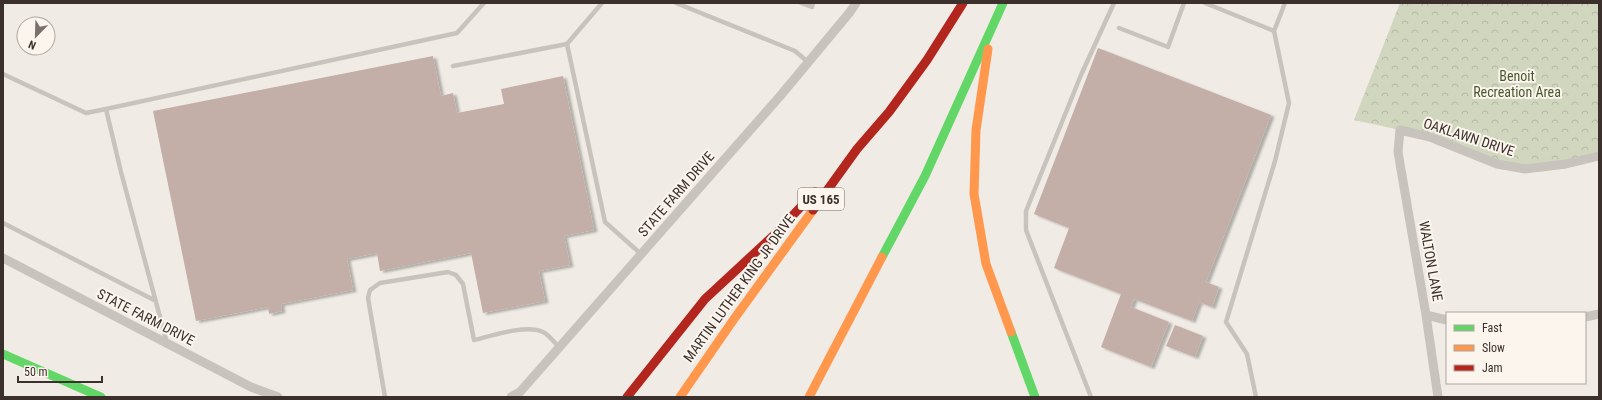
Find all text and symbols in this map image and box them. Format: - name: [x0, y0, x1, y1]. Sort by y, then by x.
- north arrow: [16, 16, 56, 56]
- text: N: [26, 37, 38, 52]
- park label: Benoit Recreation Area: [1473, 68, 1561, 100]
- street label: OAKLAWN DRIVE: [1422, 115, 1517, 159]
- street label: STATE FARM DRIVE: [635, 148, 717, 240]
- road number: US 165: [798, 188, 844, 210]
- street label: MARTIN LUTHER KING JR DRIVE: [680, 211, 798, 365]
- street label: WALTON LANE: [1416, 220, 1446, 302]
- street label: STATE FARM DRIVE: [95, 286, 197, 348]
- legend: [1446, 312, 1586, 384]
- text: Fast: [1482, 321, 1503, 335]
- text: Slow: [1482, 341, 1505, 355]
- scale bar: [18, 358, 102, 384]
- text: Jam: [1482, 361, 1503, 375]
- text: 50 m: [24, 365, 48, 379]

